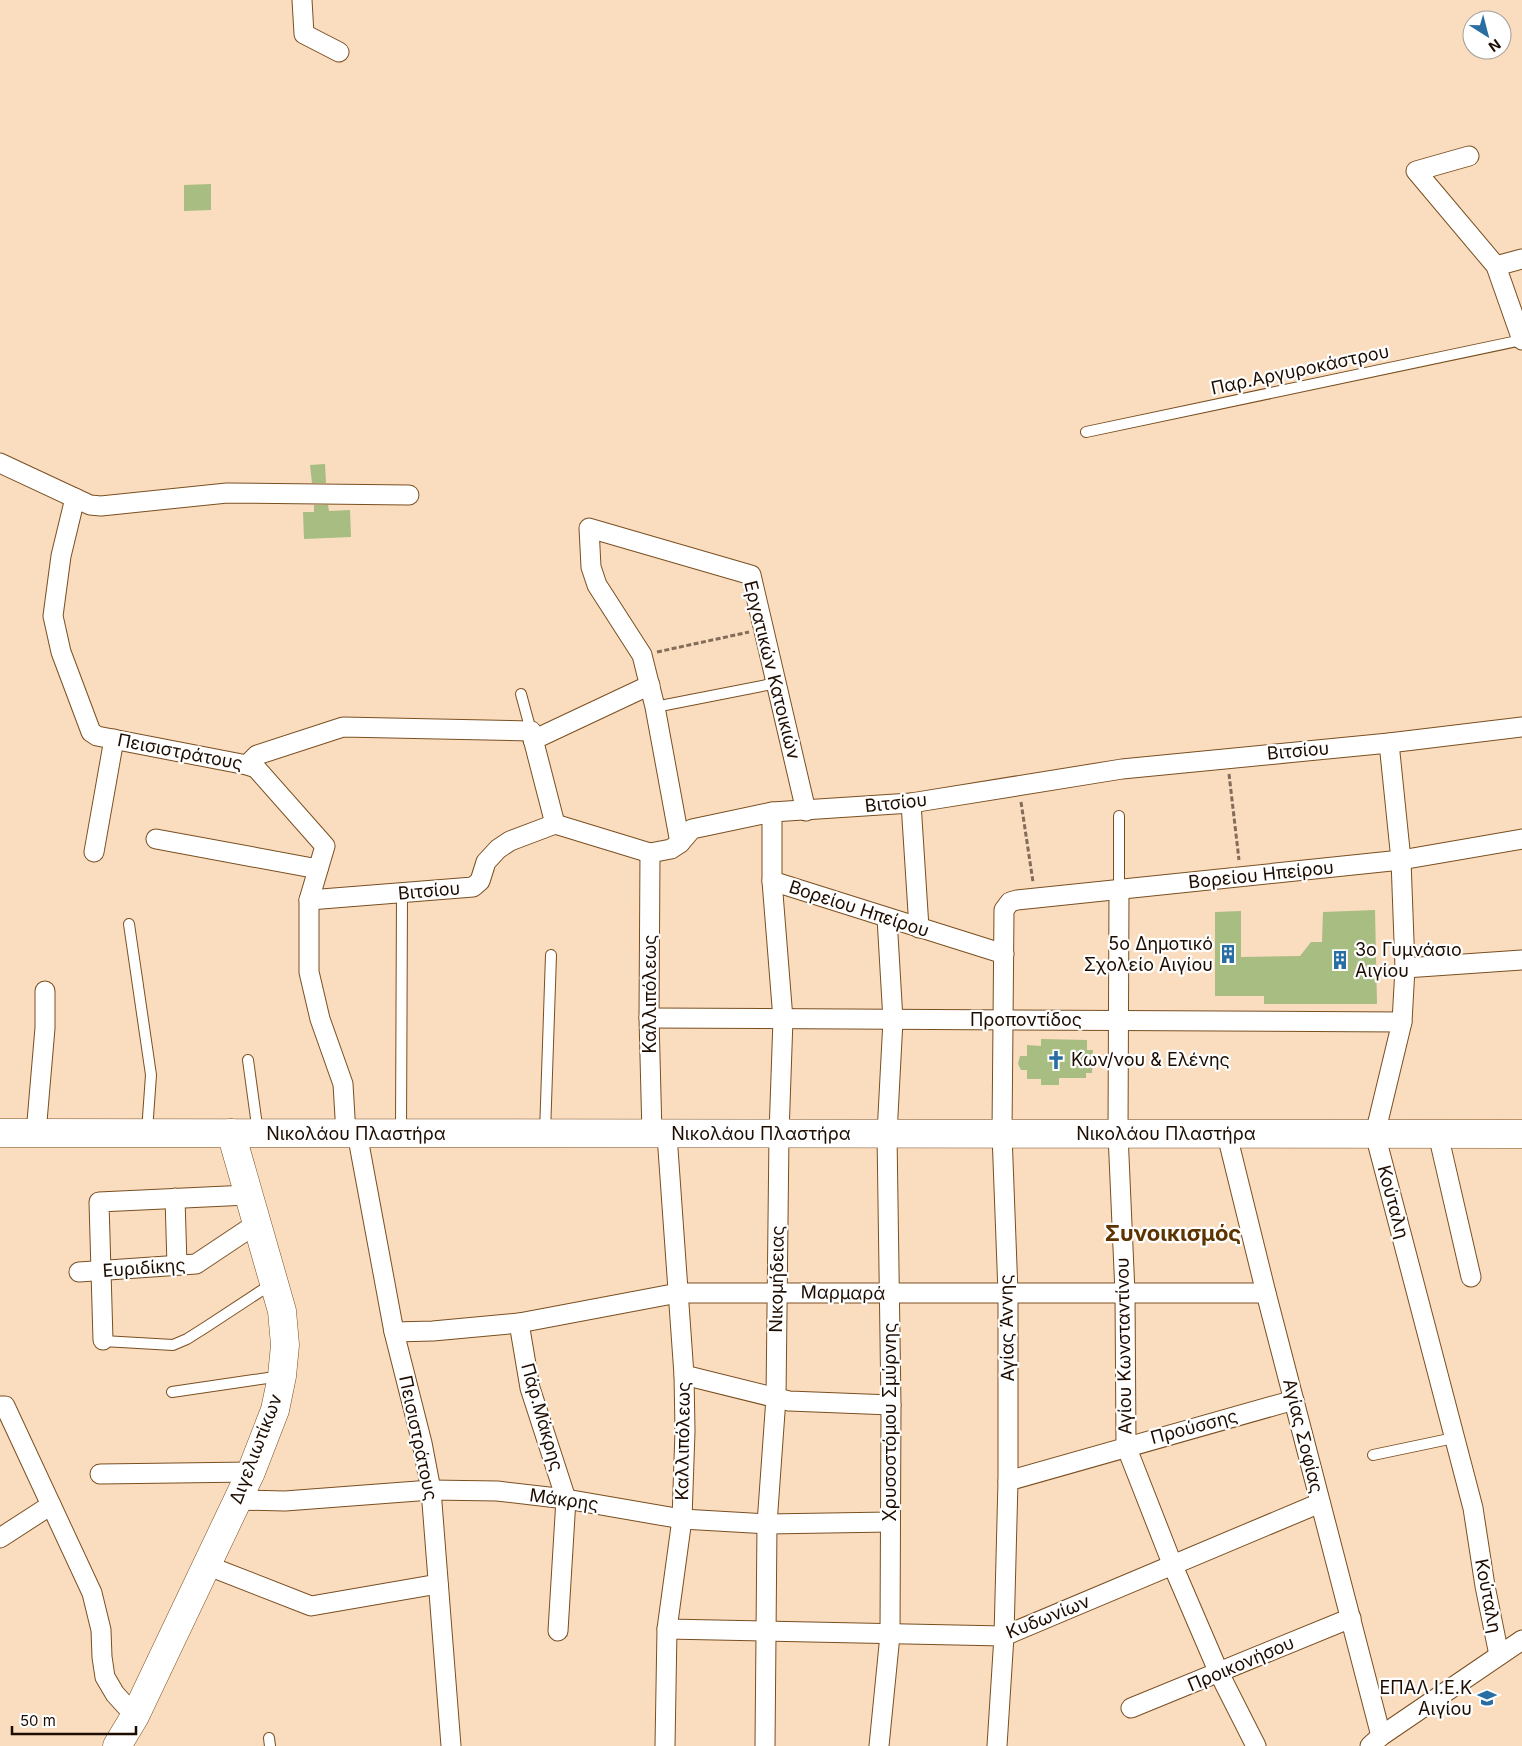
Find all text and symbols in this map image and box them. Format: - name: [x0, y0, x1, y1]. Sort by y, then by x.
- north arrow: [1462, 10, 1512, 60]
- text: N: [1486, 36, 1504, 56]
- street label: Παρ.Αργυροκάστρου: [1209, 340, 1391, 399]
- street label: Εργατικών Κατοικιών: [740, 578, 805, 762]
- street label: Πεισιστράτους: [116, 729, 244, 774]
- street label: Βιτσίου: [1266, 737, 1330, 764]
- street label: Βιτσίου: [864, 789, 928, 816]
- street label: Βορείου Ηπείρου: [1187, 856, 1335, 893]
- street label: Βορείου Ηπείρου: [786, 876, 932, 941]
- street label: Βιτσίου: [397, 877, 461, 904]
- place label: 5ο Δημοτικό Σχολείο Αιγίου: [1084, 933, 1213, 975]
- street label: Καλλιπόλεως: [639, 935, 660, 1053]
- place label: 3ο Γυμνάσιο Αιγίου: [1355, 939, 1462, 981]
- building icon: 5ο Δημοτικό Σχολείο Αιγίου: [1217, 943, 1239, 965]
- building icon: 3ο Γυμνάσιο Αιγίου: [1329, 949, 1351, 971]
- street label: Προποντίδος: [970, 1009, 1082, 1030]
- church icon: Κων/νου & Ελένης: [1045, 1049, 1067, 1071]
- place label: Κων/νου & Ελένης: [1071, 1049, 1230, 1070]
- street label: Νικολάου Πλαστήρα: [266, 1123, 446, 1144]
- street label: Νικολάου Πλαστήρα: [671, 1123, 851, 1144]
- street label: Νικολάου Πλαστήρα: [1076, 1123, 1256, 1144]
- street label: Κούταλη: [1374, 1163, 1413, 1241]
- district label: Συνοικισμός: [1105, 1220, 1241, 1246]
- street label: Νικομήδειας: [765, 1225, 788, 1333]
- street label: Ευριδίκης: [102, 1254, 186, 1281]
- street label: Αγίου Κωνσταντίνου: [1111, 1257, 1136, 1435]
- street label: Αγίας Άννης: [995, 1274, 1018, 1382]
- street label: Μαρμαρά: [800, 1281, 886, 1304]
- street label: Χρυσοστόμου Σμύρνης: [879, 1323, 900, 1521]
- street label: Πάρ.Μάκρης: [517, 1361, 568, 1473]
- street label: Πεισιστράτους: [395, 1374, 442, 1502]
- street label: Αγίας Σοφίας: [1279, 1376, 1328, 1495]
- street label: Καλλιπόλεως: [671, 1381, 694, 1501]
- street label: Διγελιωτίκων: [225, 1391, 286, 1507]
- street label: Προύσσης: [1148, 1405, 1240, 1448]
- street label: Μάκρης: [528, 1484, 600, 1515]
- street label: Κούταλη: [1471, 1557, 1506, 1635]
- street label: Κυδωνίων: [1003, 1590, 1093, 1643]
- street label: Προικονήσου: [1184, 1632, 1297, 1695]
- place label: ΕΠΑΛ Ι.Ε.Κ Αιγίου: [1380, 1677, 1472, 1719]
- school or university icon: ΕΠΑΛ Ι.Ε.Κ Αιγίου: [1476, 1687, 1498, 1709]
- scale bar: [12, 1704, 136, 1736]
- text: 50 m: [20, 1711, 56, 1730]

